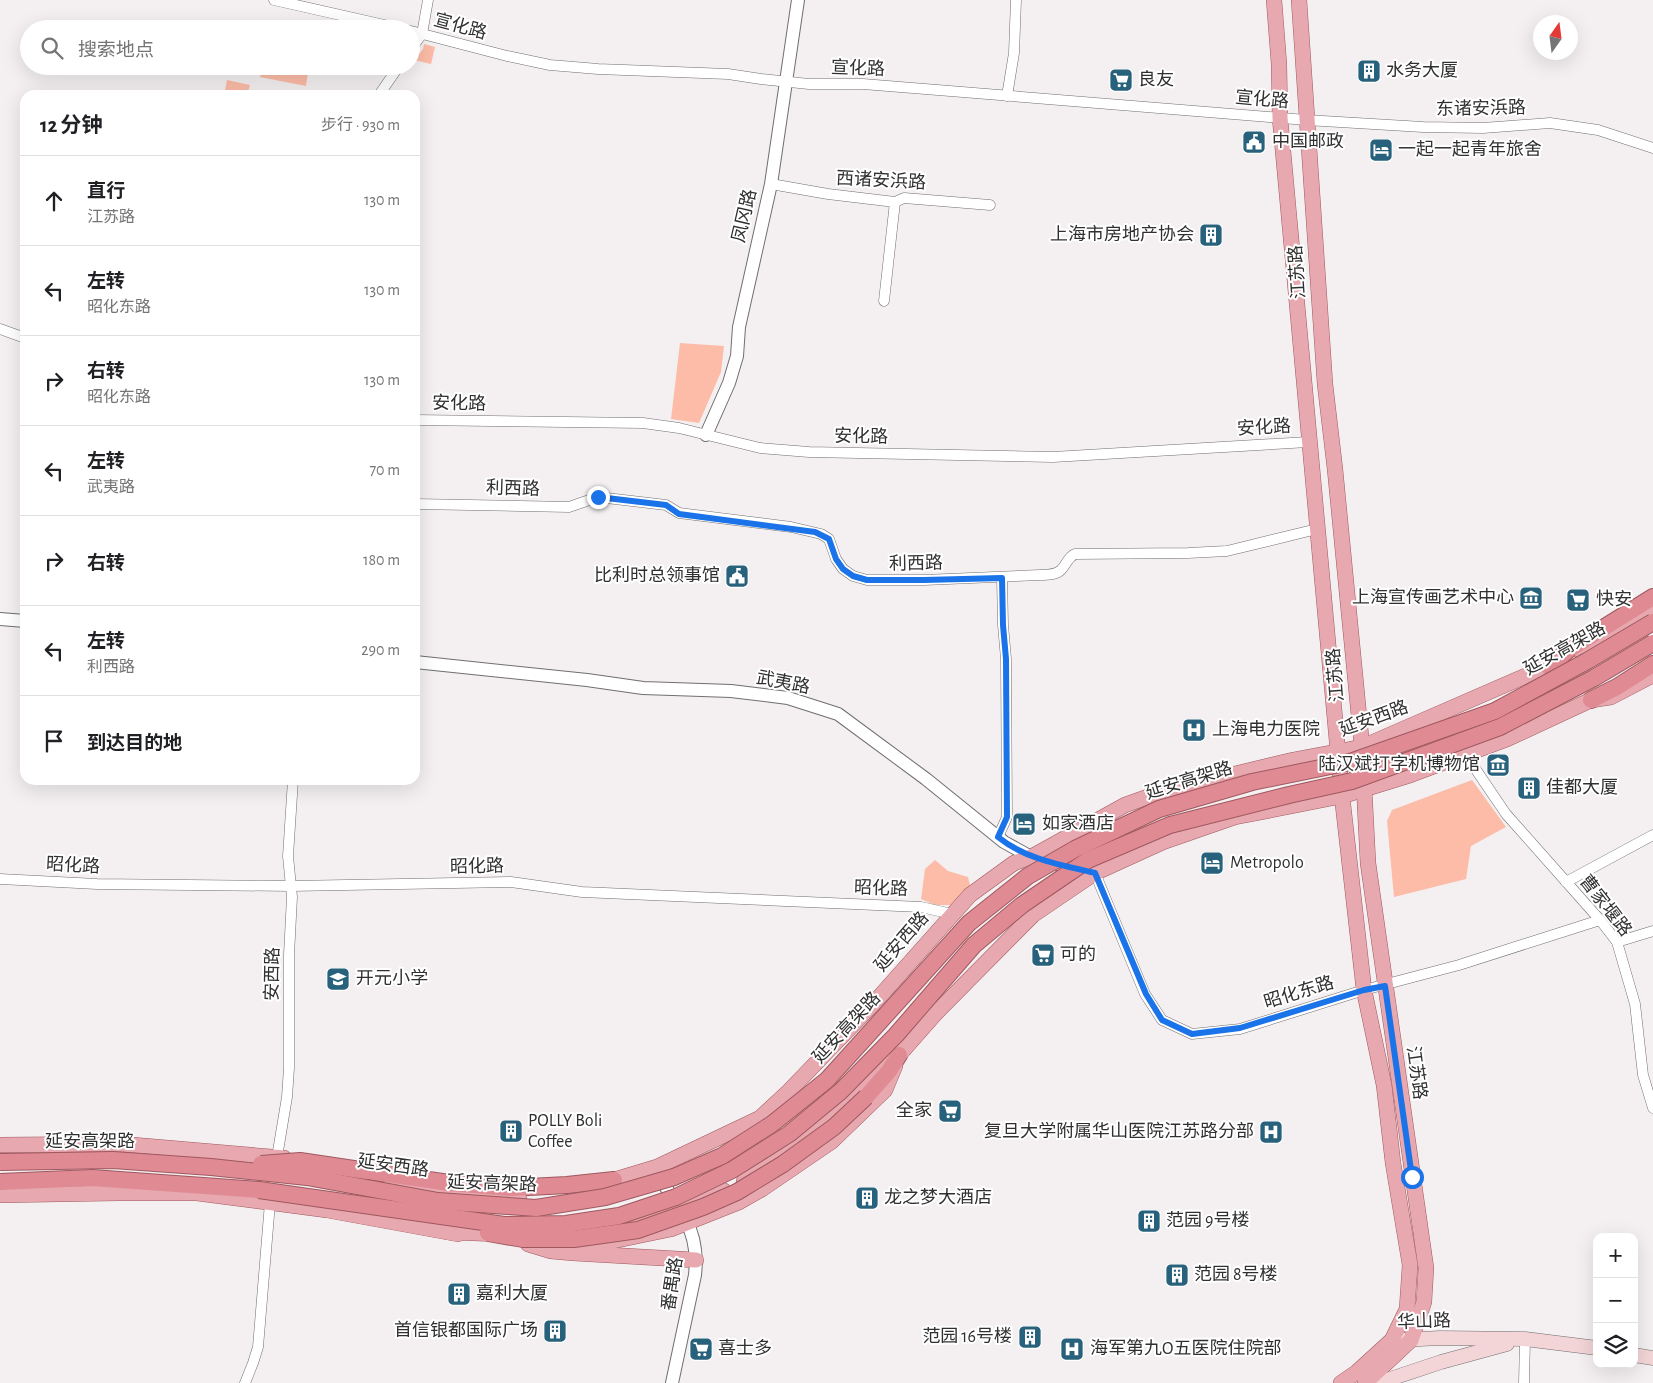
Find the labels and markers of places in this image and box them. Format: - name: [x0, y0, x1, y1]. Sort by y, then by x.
- building icon: 水务大厦: [1356, 58, 1382, 84]
- place label: 水务大厦: [1386, 60, 1458, 80]
- supermarket icon: 良友: [1108, 67, 1134, 93]
- place label: 良友: [1138, 69, 1174, 89]
- public building icon: 中国邮政: [1241, 129, 1267, 155]
- place label: 中国邮政: [1272, 131, 1344, 151]
- hotel icon: 一起一起青年旅舍: [1368, 137, 1394, 163]
- place label: 一起一起青年旅舍: [1398, 139, 1542, 159]
- building icon: 上海市房地产协会: [1198, 222, 1224, 248]
- place label: 上海市房地产协会: [1050, 224, 1194, 244]
- public building icon: 比利时总领事馆: [724, 563, 750, 589]
- place label: 比利时总领事馆: [594, 565, 720, 585]
- museum icon: 上海宣传画艺术中心: [1518, 585, 1544, 611]
- place label: 上海宣传画艺术中心: [1352, 587, 1514, 607]
- supermarket icon: 快安: [1565, 587, 1591, 613]
- place label: 快安: [1596, 589, 1632, 609]
- hospital icon: 上海电力医院: [1181, 717, 1207, 743]
- place label: 上海电力医院: [1212, 719, 1320, 739]
- museum icon: 陆汉斌打字机博物馆: [1485, 752, 1511, 778]
- place label: 陆汉斌打字机博物馆: [1318, 754, 1480, 774]
- building icon: 佳都大厦: [1516, 775, 1542, 801]
- place label: 佳都大厦: [1546, 777, 1618, 797]
- hotel icon: 如家酒店: [1011, 811, 1037, 837]
- place label: 如家酒店: [1042, 813, 1114, 833]
- hotel icon: Metropolo: [1199, 850, 1225, 876]
- place label: Metropolo: [1230, 854, 1304, 872]
- supermarket icon: 可的: [1030, 942, 1056, 968]
- place label: 可的: [1060, 944, 1096, 964]
- school or university icon: 开元小学: [325, 966, 351, 992]
- place label: 开元小学: [356, 968, 428, 988]
- supermarket icon: 全家: [937, 1098, 963, 1124]
- place label: 全家: [896, 1100, 932, 1120]
- place label: POLLY Boli Coffee: [528, 1112, 602, 1151]
- building icon: POLLY Boli Coffee: [498, 1118, 524, 1144]
- hospital icon: 复旦大学附属华山医院江苏路分部: [1258, 1119, 1284, 1145]
- place label: 复旦大学附属华山医院江苏路分部: [984, 1121, 1254, 1141]
- building icon: 龙之梦大酒店: [854, 1185, 880, 1211]
- place label: 龙之梦大酒店: [884, 1187, 992, 1207]
- building icon: 范园 9号楼: [1136, 1208, 1162, 1234]
- place label: 范园 9号楼: [1166, 1210, 1249, 1230]
- building icon: 范园 8号楼: [1164, 1262, 1190, 1288]
- place label: 范园 8号楼: [1194, 1264, 1278, 1284]
- building icon: 嘉利大厦: [446, 1281, 472, 1307]
- place label: 嘉利大厦: [476, 1283, 548, 1303]
- building icon: 首信银都国际广场: [542, 1318, 568, 1344]
- place label: 首信银都国际广场: [394, 1320, 538, 1340]
- building icon: 范园 16号楼: [1017, 1324, 1043, 1350]
- place label: 范园 16号楼: [922, 1326, 1012, 1346]
- supermarket icon: 喜士多: [688, 1336, 714, 1362]
- hospital icon: 海军第九O五医院住院部: [1059, 1336, 1085, 1362]
- place label: 喜士多: [718, 1338, 772, 1358]
- place label: 海军第九O五医院住院部: [1090, 1338, 1281, 1358]

